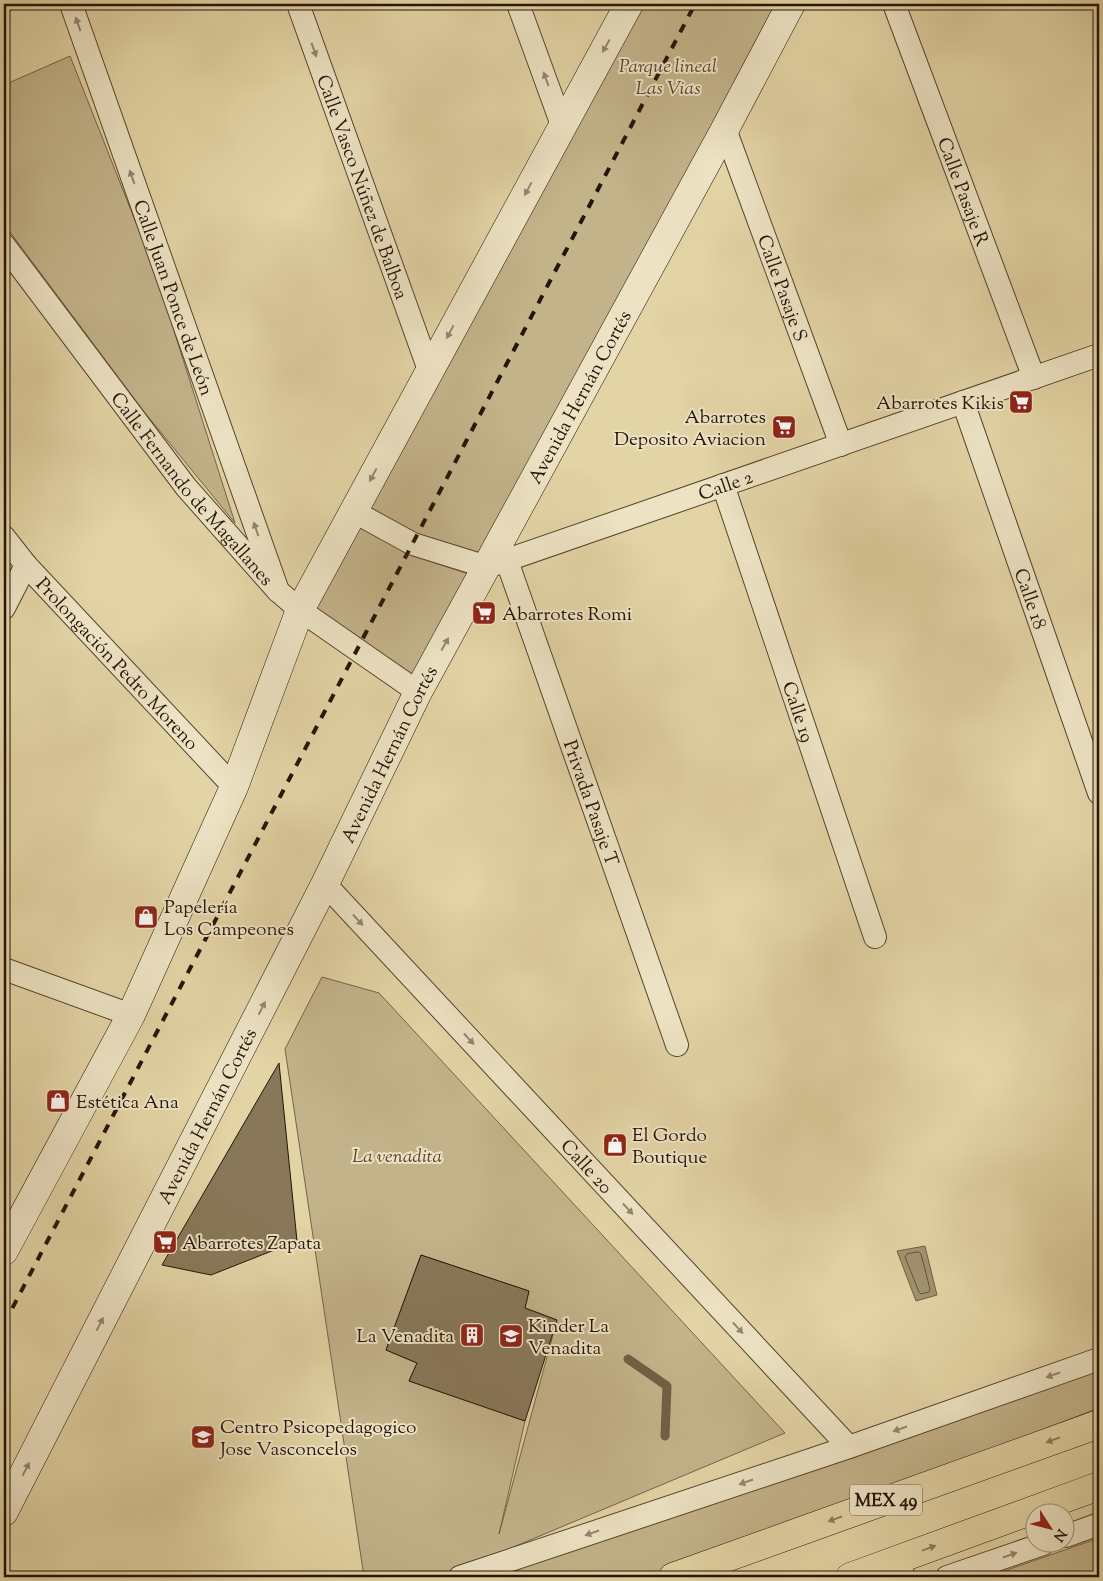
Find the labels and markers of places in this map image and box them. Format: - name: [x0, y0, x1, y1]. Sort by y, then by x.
- supermarket icon: Abarrotes Kikis: [1008, 389, 1034, 415]
- place label: Abarrotes Kikis: [876, 391, 1004, 418]
- place label: Abarrotes Deposito Aviacion: [614, 405, 766, 454]
- supermarket icon: Abarrotes Deposito Aviacion: [771, 414, 797, 440]
- supermarket icon: Abarrotes Romi: [471, 600, 497, 626]
- place label: Abarrotes Romi: [502, 602, 632, 629]
- place label: Papelería Los Campeones: [164, 895, 294, 944]
- shop icon: Papelería Los Campeones: [133, 904, 159, 930]
- shop icon: Estética Ana: [45, 1088, 71, 1114]
- place label: Estética Ana: [76, 1090, 179, 1117]
- place label: El Gordo Boutique: [632, 1123, 707, 1172]
- shop icon: El Gordo Boutique: [602, 1132, 628, 1158]
- supermarket icon: Abarrotes Zapata: [152, 1229, 178, 1255]
- place label: Abarrotes Zapata: [182, 1231, 321, 1258]
- place label: Kinder La Venadita: [528, 1314, 609, 1363]
- building icon: La Venadita: [459, 1322, 485, 1348]
- school or university icon: Kinder La Venadita: [498, 1323, 524, 1349]
- place label: La Venadita: [356, 1324, 454, 1351]
- place label: Centro Psicopedagogico Jose Vasconcelos: [219, 1415, 417, 1464]
- school or university icon: Centro Psicopedagogico Jose Vasconcelos: [190, 1424, 216, 1450]

